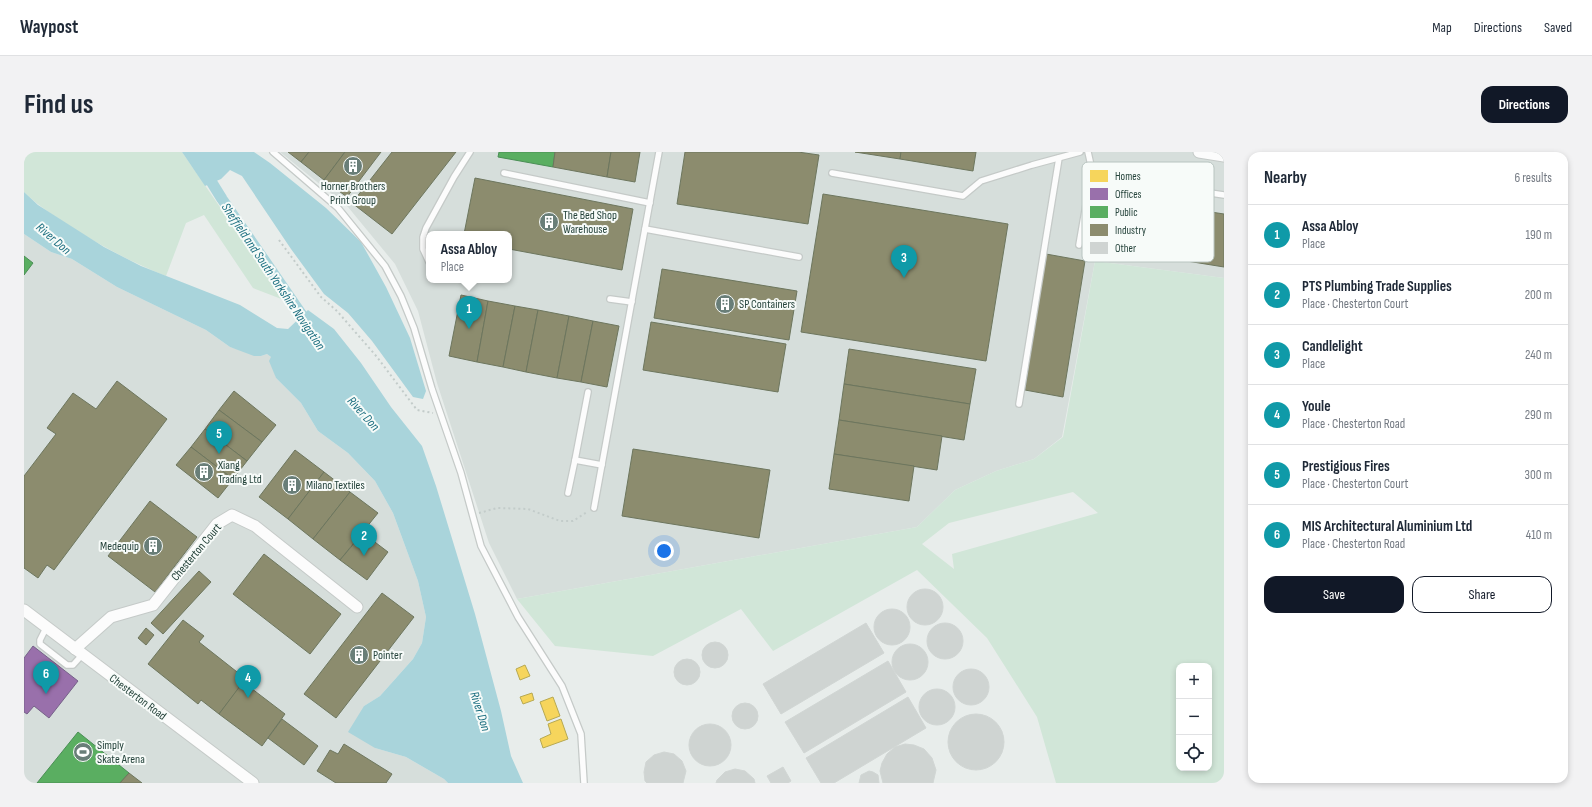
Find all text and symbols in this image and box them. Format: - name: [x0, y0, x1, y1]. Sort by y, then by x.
- text: Waypost: [20, 16, 78, 39]
- text: Map: [1432, 19, 1452, 36]
- text: Directions: [1474, 19, 1522, 36]
- text: Saved: [1544, 19, 1572, 36]
- button: Directions: [1481, 86, 1568, 123]
- text: Find us: [24, 88, 93, 121]
- building icon: Horner Brothers Print Group: [342, 155, 364, 177]
- legend: [1082, 162, 1214, 262]
- text: Nearby: [1264, 168, 1307, 188]
- text: Homes: [1115, 170, 1141, 183]
- text: 6 results: [1514, 170, 1552, 186]
- place label: Horner Brothers Print Group: [321, 179, 385, 208]
- text: Offices: [1115, 188, 1142, 201]
- water label: Sheffield and South Yorkshire Navigation: [218, 200, 329, 354]
- text: Public: [1115, 206, 1138, 219]
- place label: The Bed Shop Warehouse: [563, 208, 617, 237]
- building icon: The Bed Shop Warehouse: [538, 211, 560, 233]
- text: Assa Abloy: [1302, 217, 1359, 236]
- water label: River Don: [33, 219, 74, 259]
- text: Industry: [1115, 224, 1147, 237]
- text: 1: [1274, 227, 1280, 243]
- text: 190 m: [1525, 227, 1552, 243]
- popup: [426, 231, 512, 283]
- text: Place: [1302, 236, 1325, 252]
- text: Assa Abloy: [441, 240, 497, 259]
- text: Other: [1115, 242, 1136, 255]
- pin: 3: [891, 245, 917, 278]
- text: Place: [441, 259, 464, 275]
- text: PTS Plumbing Trade Supplies: [1302, 277, 1452, 296]
- text: 2: [1274, 287, 1280, 303]
- text: 200 m: [1525, 287, 1552, 303]
- building icon: SP Containers: [714, 293, 736, 315]
- pin: 1: [456, 296, 482, 329]
- text: Place · Chesterton Court: [1302, 296, 1409, 312]
- place label: SP Containers: [739, 297, 795, 312]
- text: Candlelight: [1302, 337, 1363, 356]
- text: 3: [1274, 347, 1280, 363]
- text: 240 m: [1525, 347, 1552, 363]
- text: Place: [1302, 356, 1325, 372]
- water label: River Don: [344, 393, 383, 435]
- text: Youle: [1302, 397, 1331, 416]
- text: 4: [1274, 407, 1280, 423]
- text: 290 m: [1525, 407, 1552, 423]
- text: Place · Chesterton Road: [1302, 416, 1405, 432]
- pin: 5: [206, 421, 232, 454]
- text: Prestigious Fires: [1302, 457, 1390, 476]
- place label: Xiang Trading Ltd: [217, 458, 262, 487]
- building icon: Xiang Trading Ltd: [193, 461, 215, 483]
- text: 5: [1274, 467, 1280, 483]
- text: 300 m: [1525, 467, 1552, 483]
- building icon: Milano Textiles: [281, 474, 303, 496]
- text: Place · Chesterton Court: [1302, 476, 1409, 492]
- place label: Milano Textiles: [306, 478, 365, 493]
- text: MIS Architectural Aluminium Ltd: [1302, 517, 1472, 536]
- street label: Chesterton Court: [168, 520, 225, 584]
- pin: 2: [351, 523, 377, 556]
- text: 6: [1274, 527, 1280, 543]
- text: 410 m: [1526, 527, 1552, 543]
- building icon: Medequip: [142, 535, 164, 557]
- text: Place · Chesterton Road: [1302, 536, 1405, 552]
- place label: Medequip: [100, 539, 139, 554]
- your location: [654, 541, 674, 561]
- button: Save: [1264, 576, 1404, 613]
- button: Share: [1412, 576, 1552, 613]
- building icon: Pointer: [348, 644, 370, 666]
- place label: Pointer: [373, 648, 403, 663]
- pin: 6: [33, 661, 59, 694]
- map controls: [1176, 663, 1212, 771]
- button: +: [1176, 663, 1212, 699]
- pin: 4: [235, 665, 261, 698]
- street label: Chesterton Road: [106, 671, 169, 724]
- water label: River Don: [466, 689, 494, 734]
- button: −: [1176, 699, 1212, 735]
- button: locate: [1176, 735, 1212, 771]
- place label: Simply Skate Arena: [97, 738, 145, 767]
- sports icon: Simply Skate Arena: [72, 741, 94, 763]

